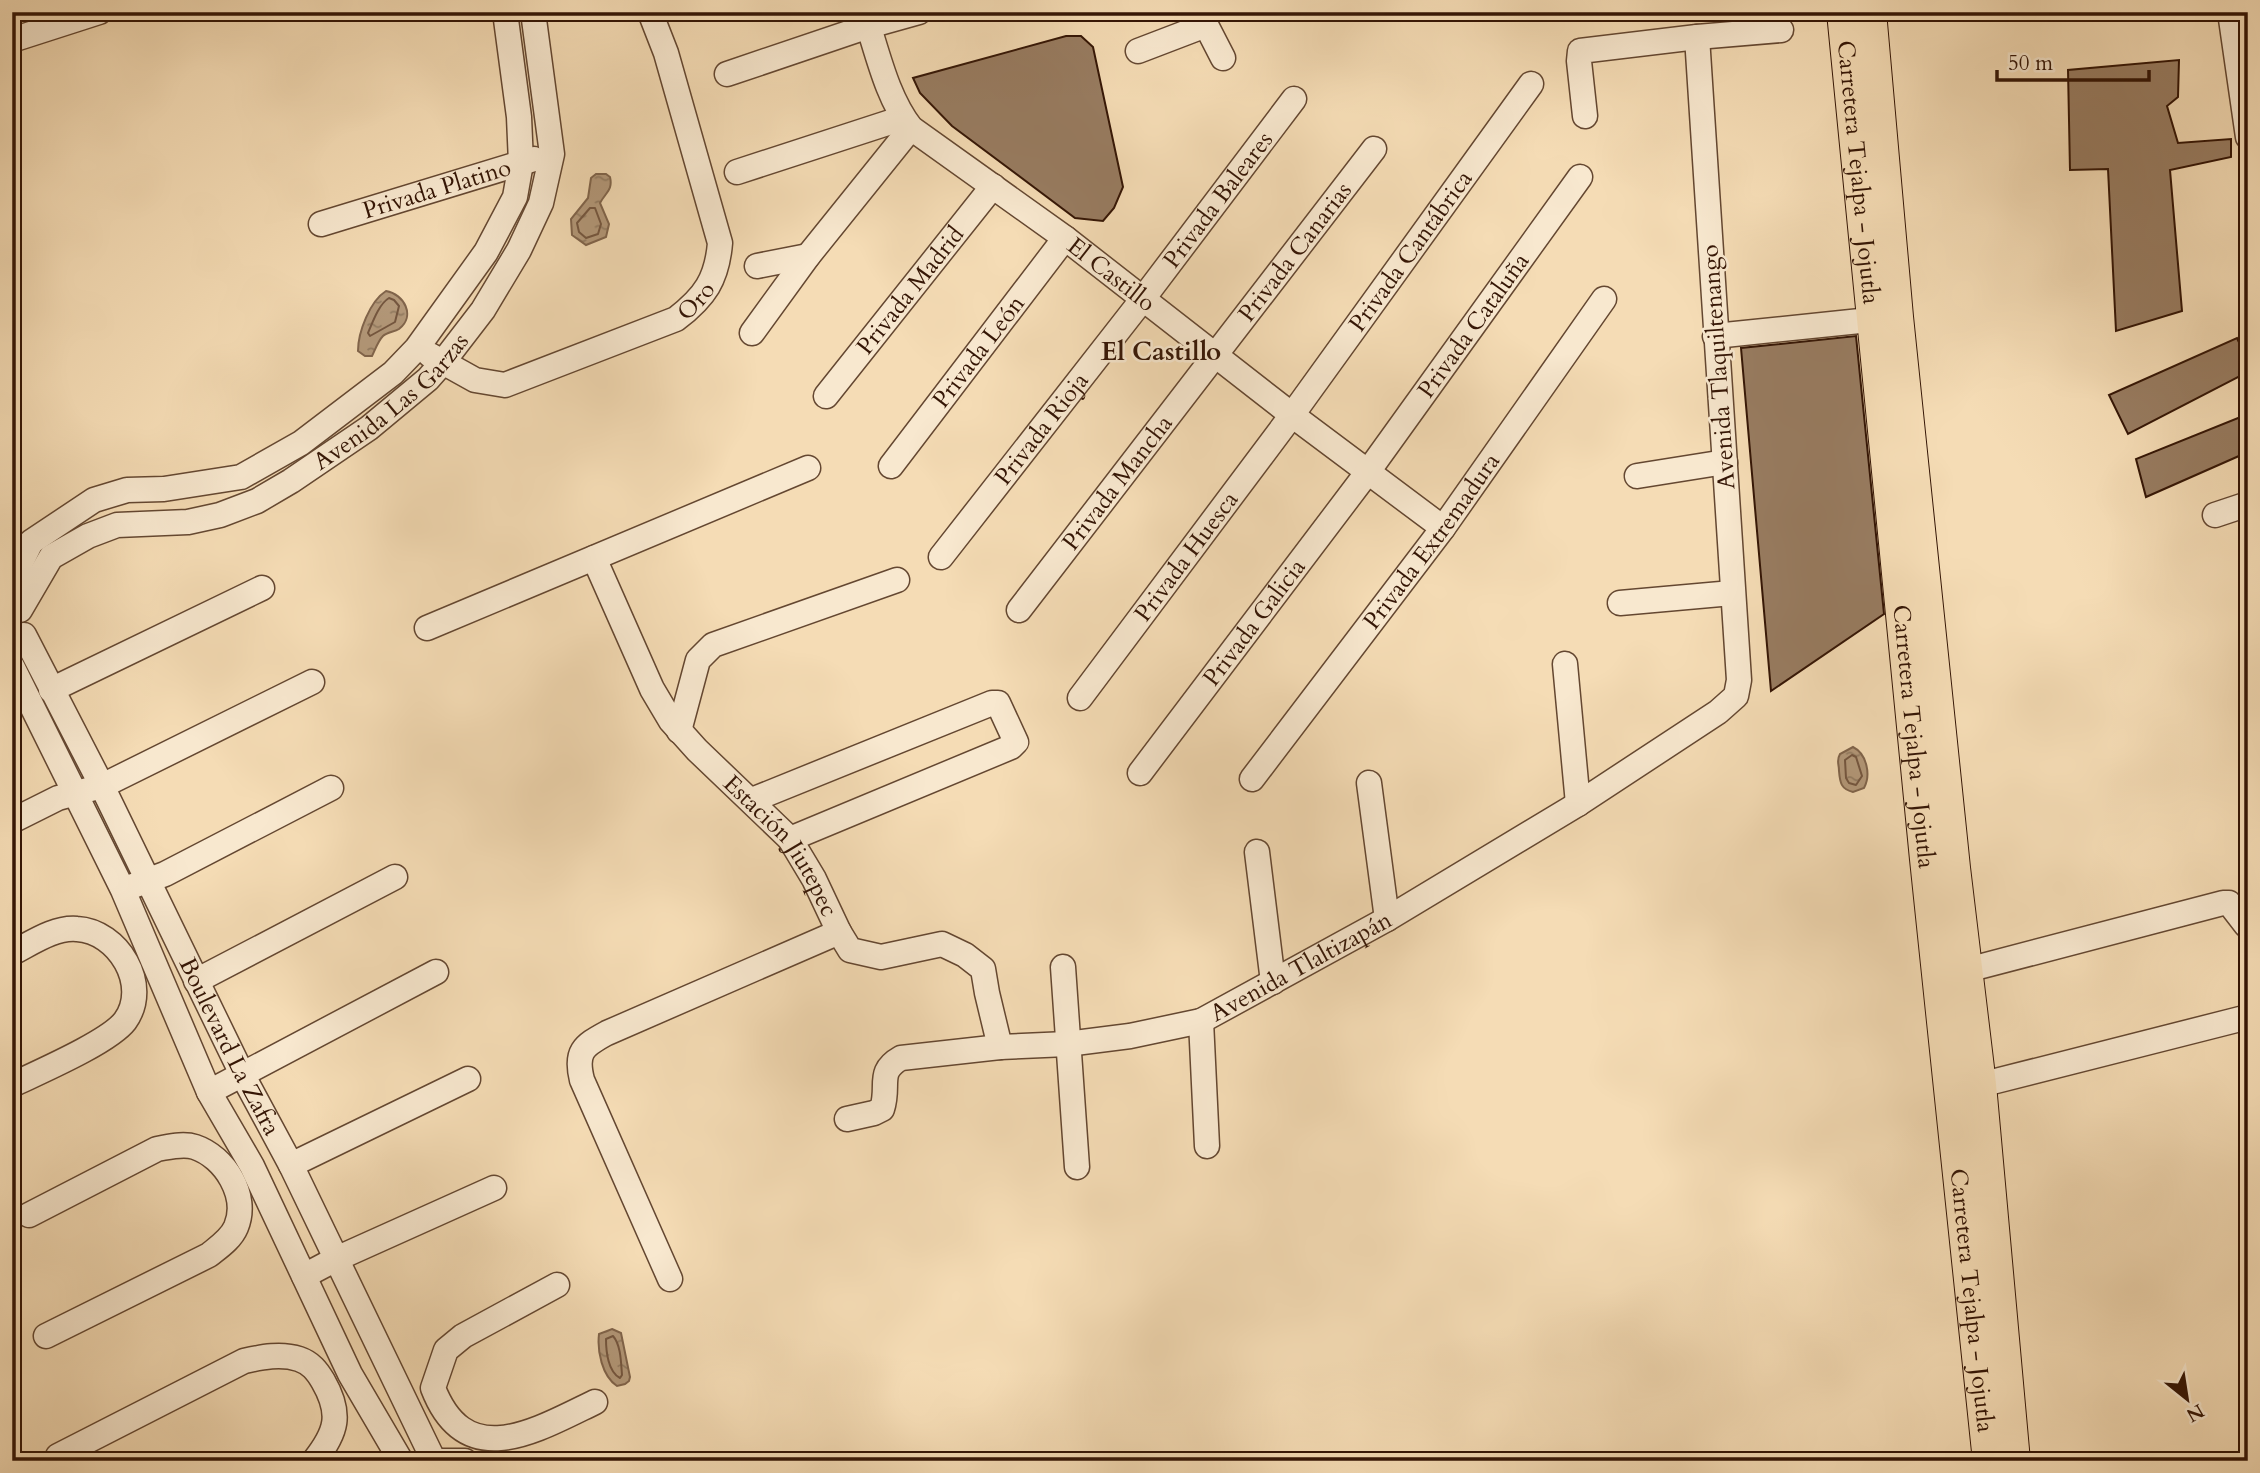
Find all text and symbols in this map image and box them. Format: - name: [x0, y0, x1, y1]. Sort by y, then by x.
- scale bar: [1997, 38, 2150, 82]
- street label: Carretera Tejalpa - Jojutla: [1829, 39, 1888, 306]
- text: 50 m: [2008, 49, 2053, 78]
- street label: Privada Baleares: [1156, 125, 1281, 275]
- street label: Privada Platino: [359, 151, 515, 227]
- street label: Privada Cantábrica: [1341, 163, 1481, 339]
- street label: Privada Canarias: [1231, 175, 1360, 329]
- street label: Privada Madrid: [849, 219, 972, 362]
- street label: El Castillo: [1060, 230, 1162, 320]
- street label: Avenida Tlaquiltenango: [1693, 243, 1744, 491]
- street label: Privada Cataluña: [1410, 246, 1538, 405]
- street label: Oro: [670, 276, 723, 328]
- street label: Privada León: [925, 288, 1033, 415]
- street label: Avenida Las Garzas: [307, 326, 477, 478]
- district label: El Castillo: [1101, 334, 1221, 369]
- street label: Privada Rioja: [987, 365, 1097, 492]
- street label: Privada Mancha: [1055, 408, 1181, 557]
- street label: Privada Extremadura: [1356, 446, 1508, 636]
- street label: Privada Huesca: [1127, 484, 1247, 629]
- street label: Privada Galicia: [1195, 551, 1314, 693]
- street label: Carretera Tejalpa - Jojutla: [1884, 603, 1943, 871]
- street label: Estación Jiutepec: [716, 768, 845, 922]
- street label: Avenida Tlaltizapán: [1204, 903, 1398, 1030]
- street label: Boulevard La Zafra: [171, 952, 288, 1142]
- street label: Carretera Tejalpa - Jojutla: [1942, 1167, 2002, 1435]
- north arrow: [2152, 1364, 2222, 1434]
- text: N: [2181, 1397, 2209, 1428]

